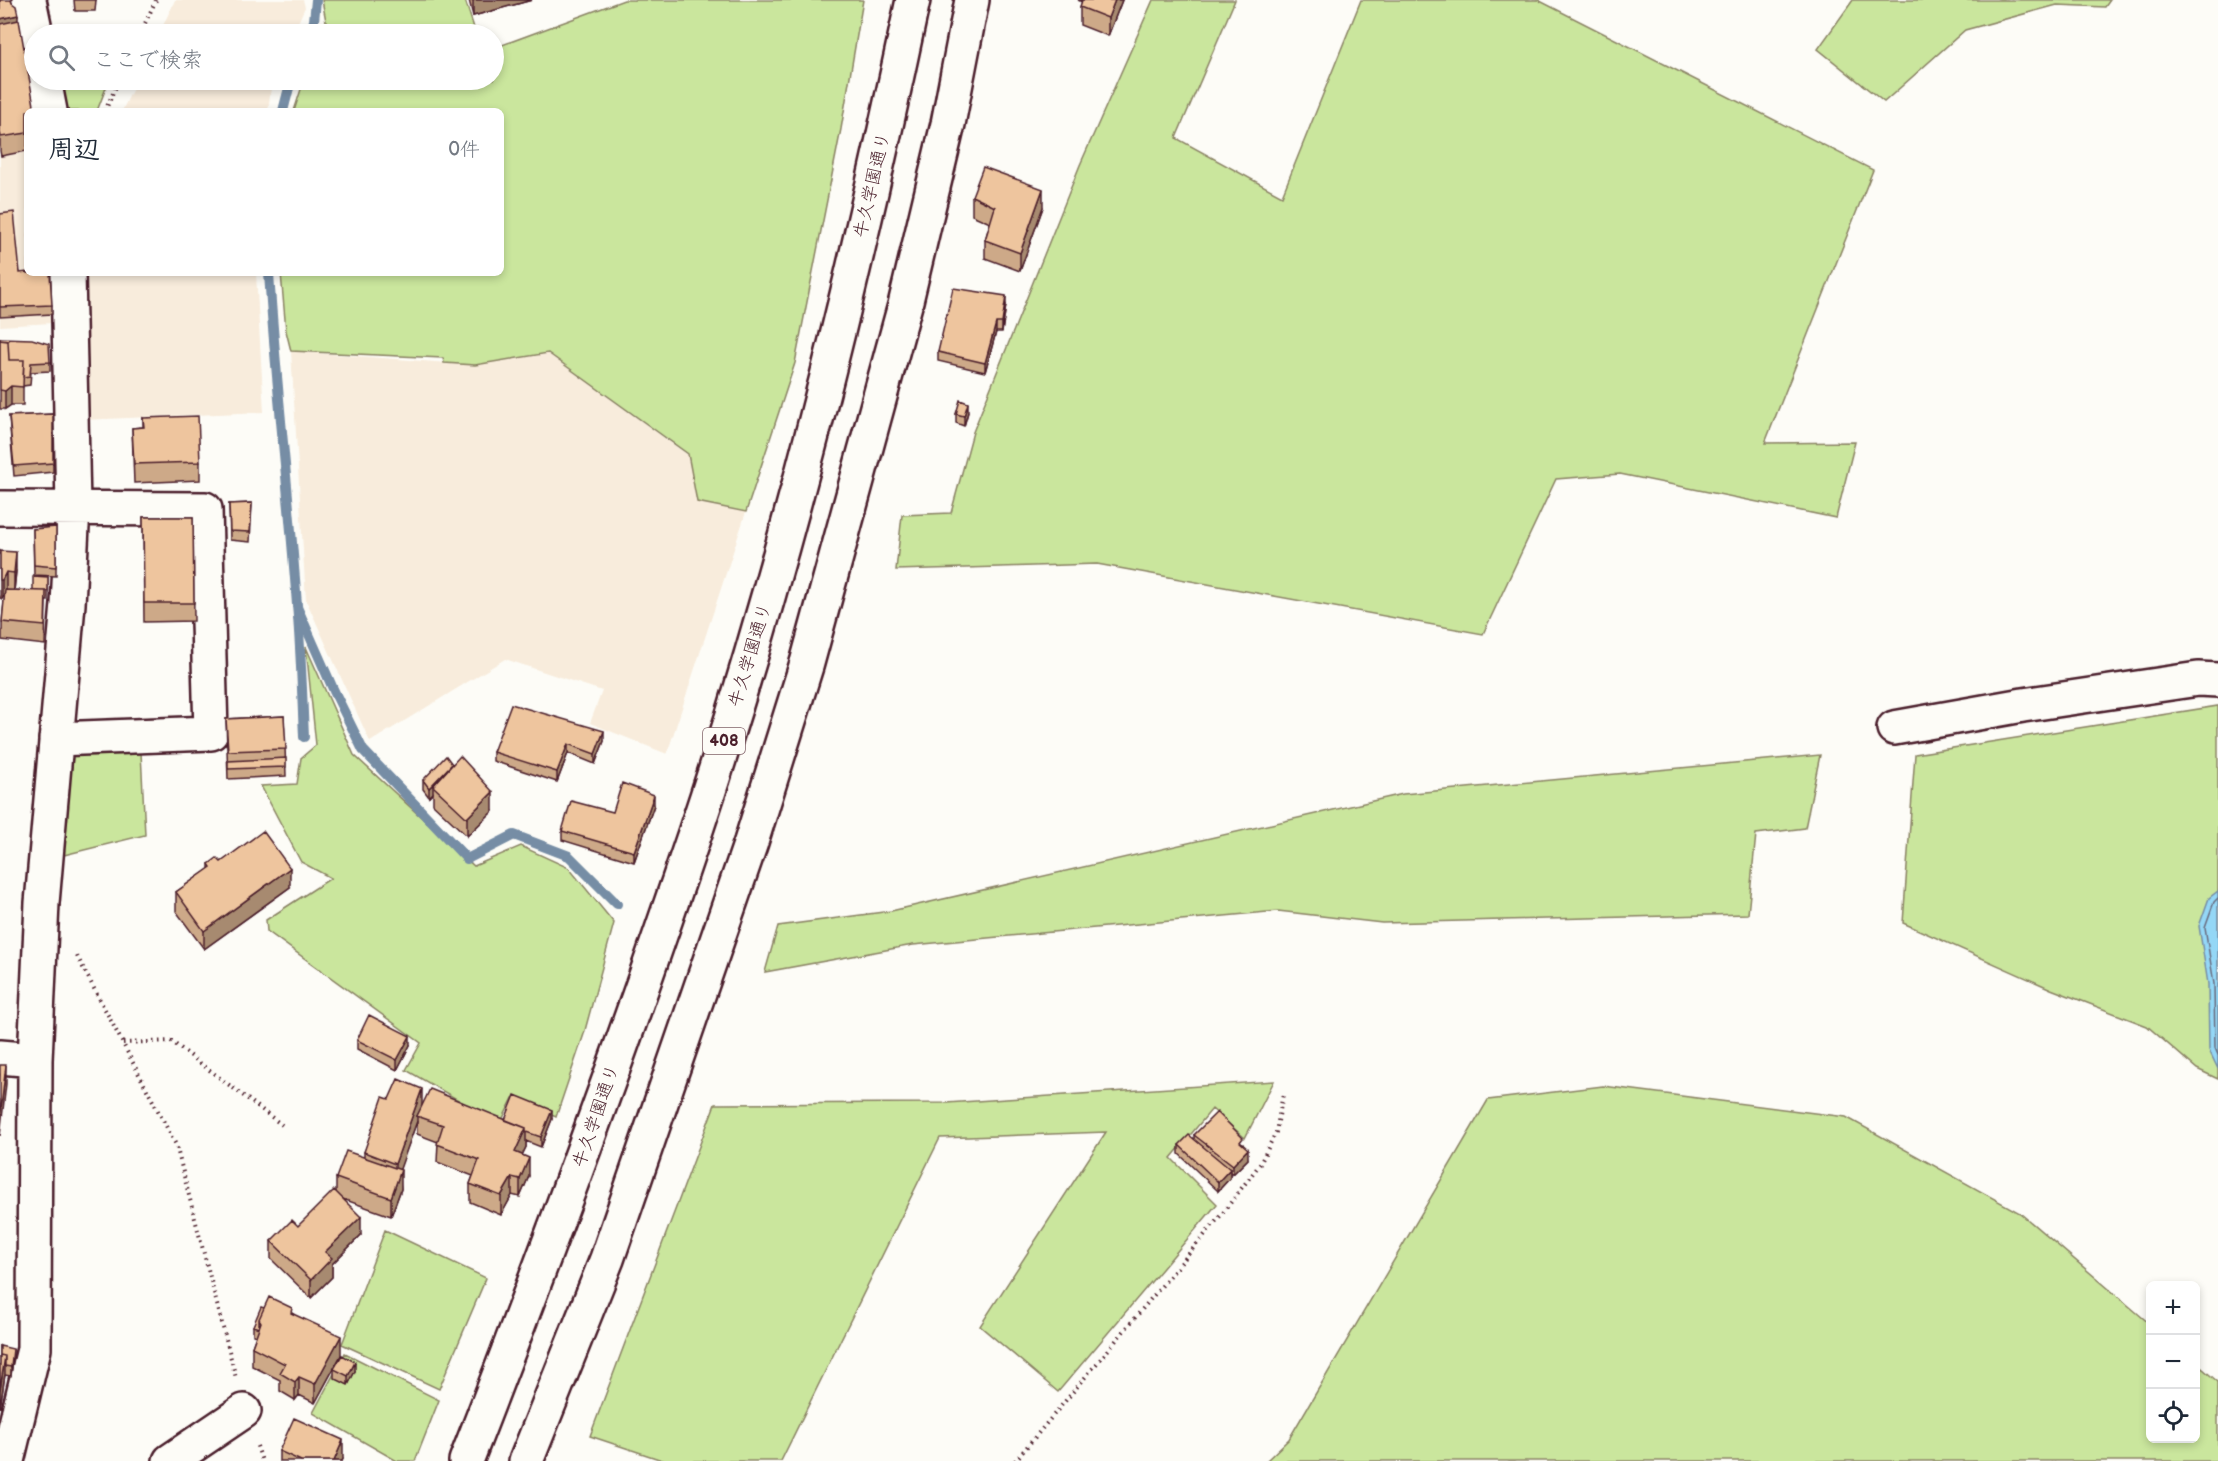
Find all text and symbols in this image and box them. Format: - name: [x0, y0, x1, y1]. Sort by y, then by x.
- search box: [24, 24, 504, 90]
- icon: search: [45, 41, 78, 74]
- text: ここで検索: [93, 47, 203, 74]
- street label: 牛久学園通り: [850, 130, 894, 240]
- text: 周辺: [48, 135, 100, 166]
- text: 0件: [448, 138, 480, 162]
- street label: 牛久学園通り: [724, 600, 776, 710]
- road number: 408: [703, 728, 745, 754]
- street label: 牛久学園通り: [568, 1062, 624, 1170]
- map controls: [2146, 1281, 2200, 1443]
- button: +: [2146, 1281, 2200, 1335]
- button: −: [2146, 1335, 2200, 1389]
- button: locate: [2146, 1389, 2200, 1443]

